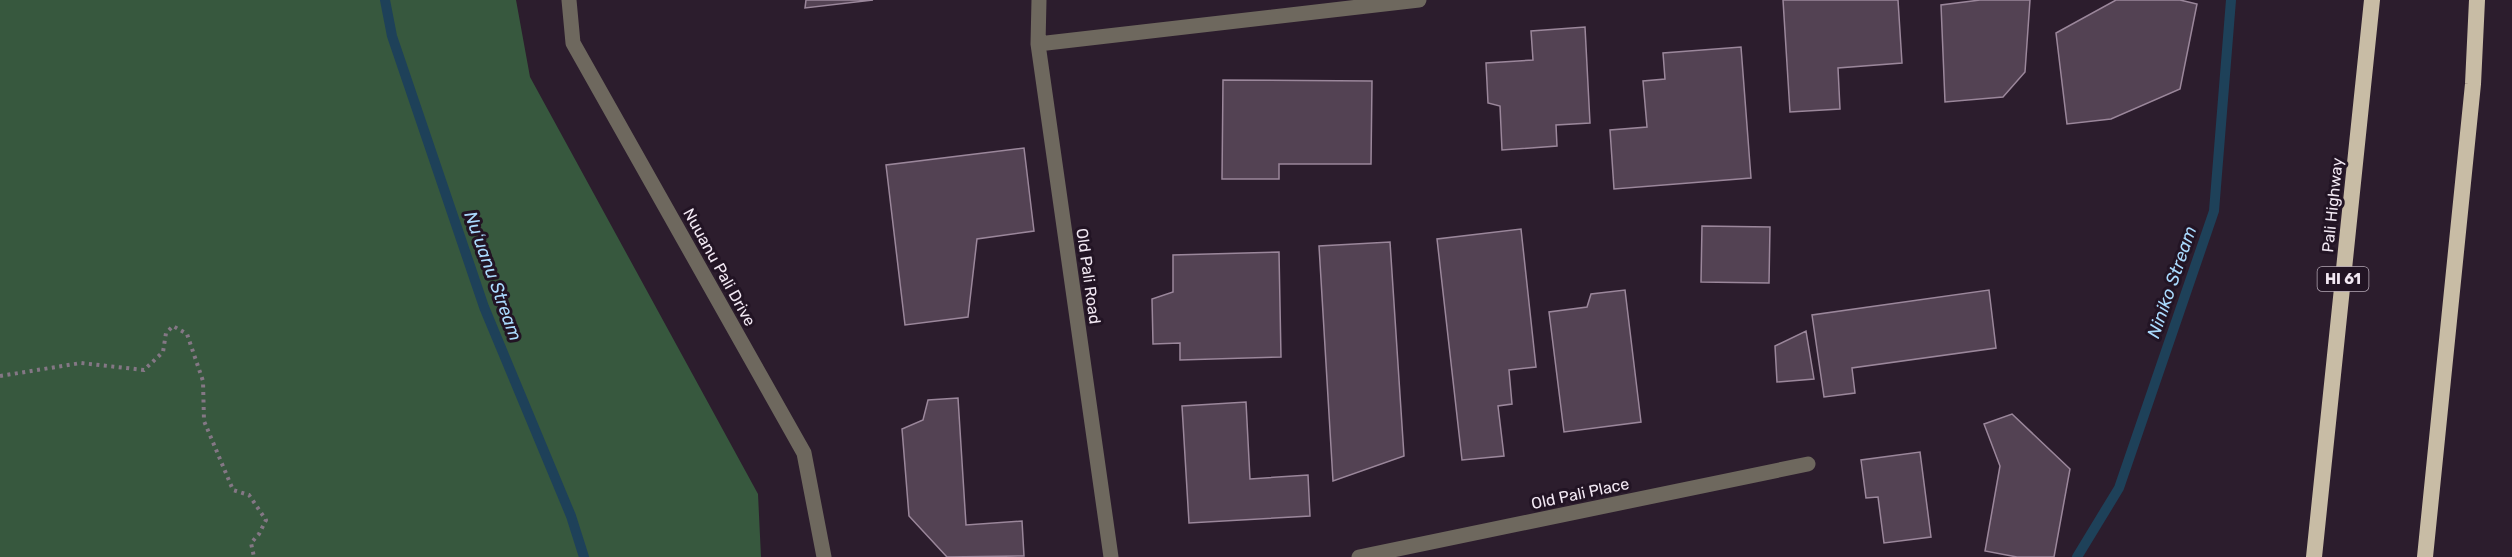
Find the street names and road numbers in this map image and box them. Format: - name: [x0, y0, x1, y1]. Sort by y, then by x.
- street label: Pali Highway: [2318, 157, 2347, 253]
- street label: Nuuanu Pali Drive: [679, 205, 760, 329]
- street label: Old Pali Road: [1072, 227, 1105, 325]
- road number: HI 61: [2318, 267, 2368, 291]
- street label: Old Pali Place: [1529, 474, 1631, 513]

